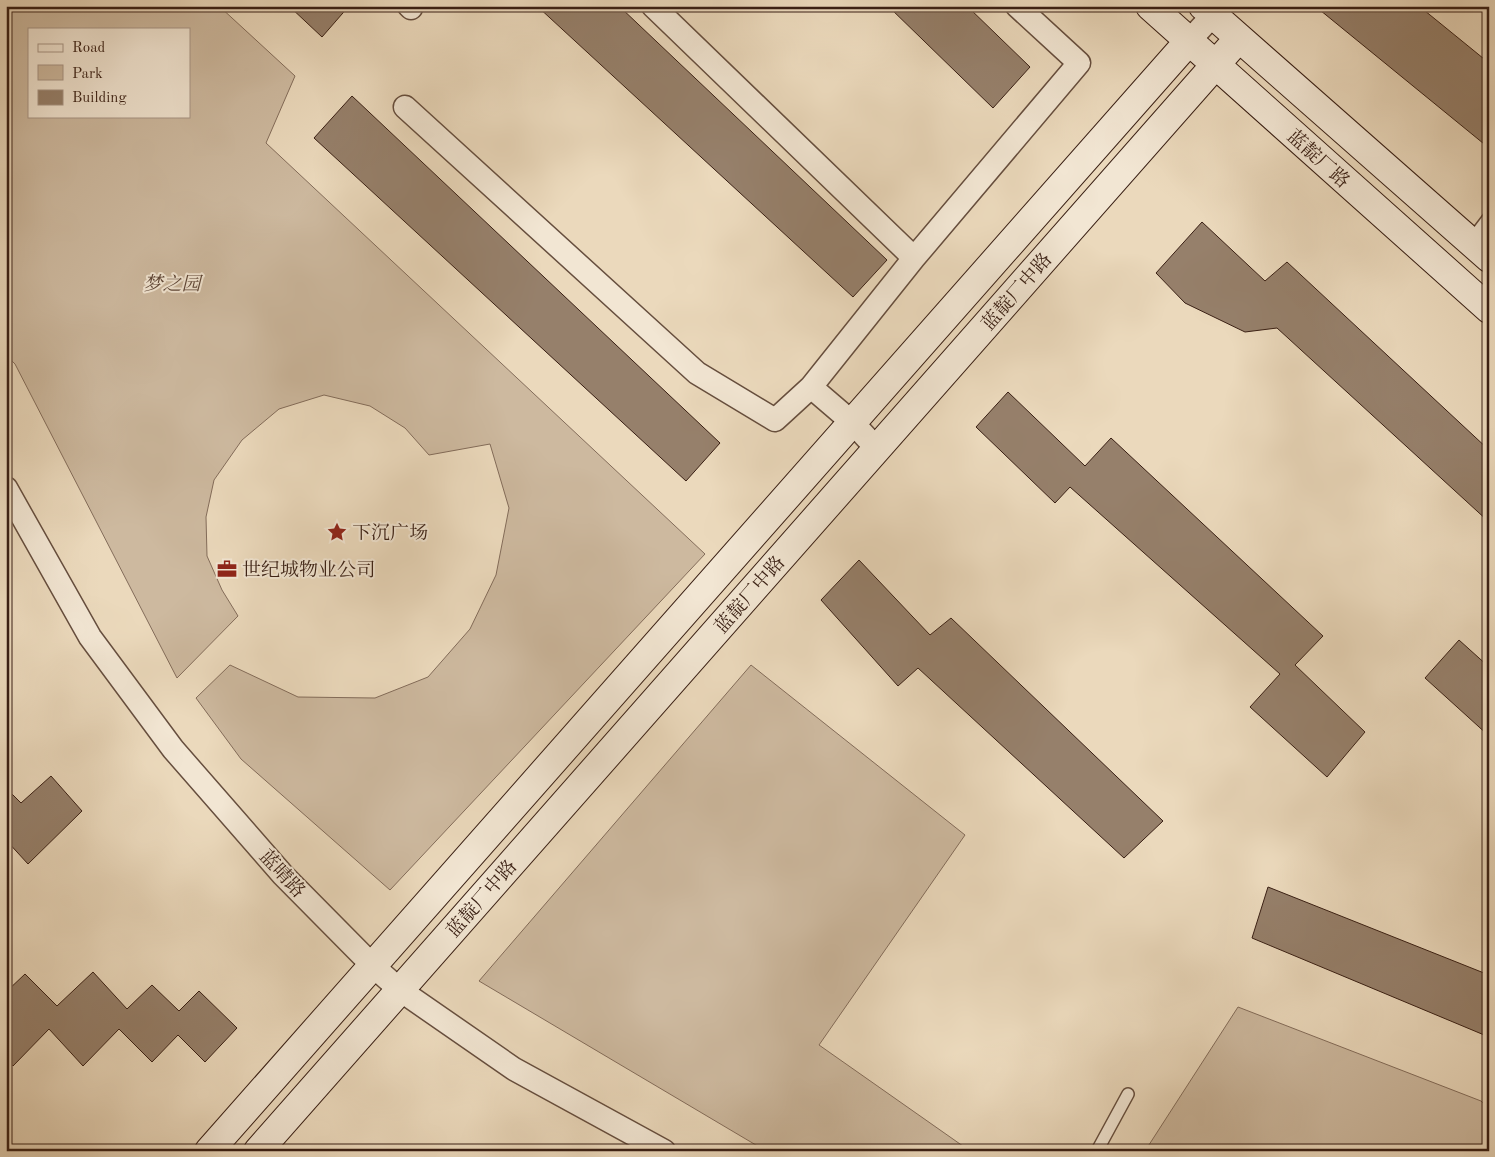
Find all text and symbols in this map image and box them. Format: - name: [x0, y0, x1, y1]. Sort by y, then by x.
- legend: [28, 28, 190, 118]
- text: Road: [72, 41, 106, 56]
- text: Park: [72, 67, 103, 82]
- text: Building: [72, 91, 127, 106]
- street label: 蓝靛厂路: [1283, 125, 1354, 192]
- street label: 蓝靛厂中路: [977, 249, 1056, 335]
- park label: 梦之园: [143, 273, 203, 295]
- place icon: 下沉广场: [326, 521, 348, 543]
- place label: 下沉广场: [352, 523, 428, 544]
- street label: 蓝靛厂中路: [710, 552, 789, 638]
- office icon: 世纪城物业公司: [216, 558, 238, 580]
- place label: 世纪城物业公司: [242, 560, 375, 581]
- street label: 蓝晴路: [255, 846, 309, 902]
- street label: 蓝靛厂中路: [442, 856, 521, 942]

